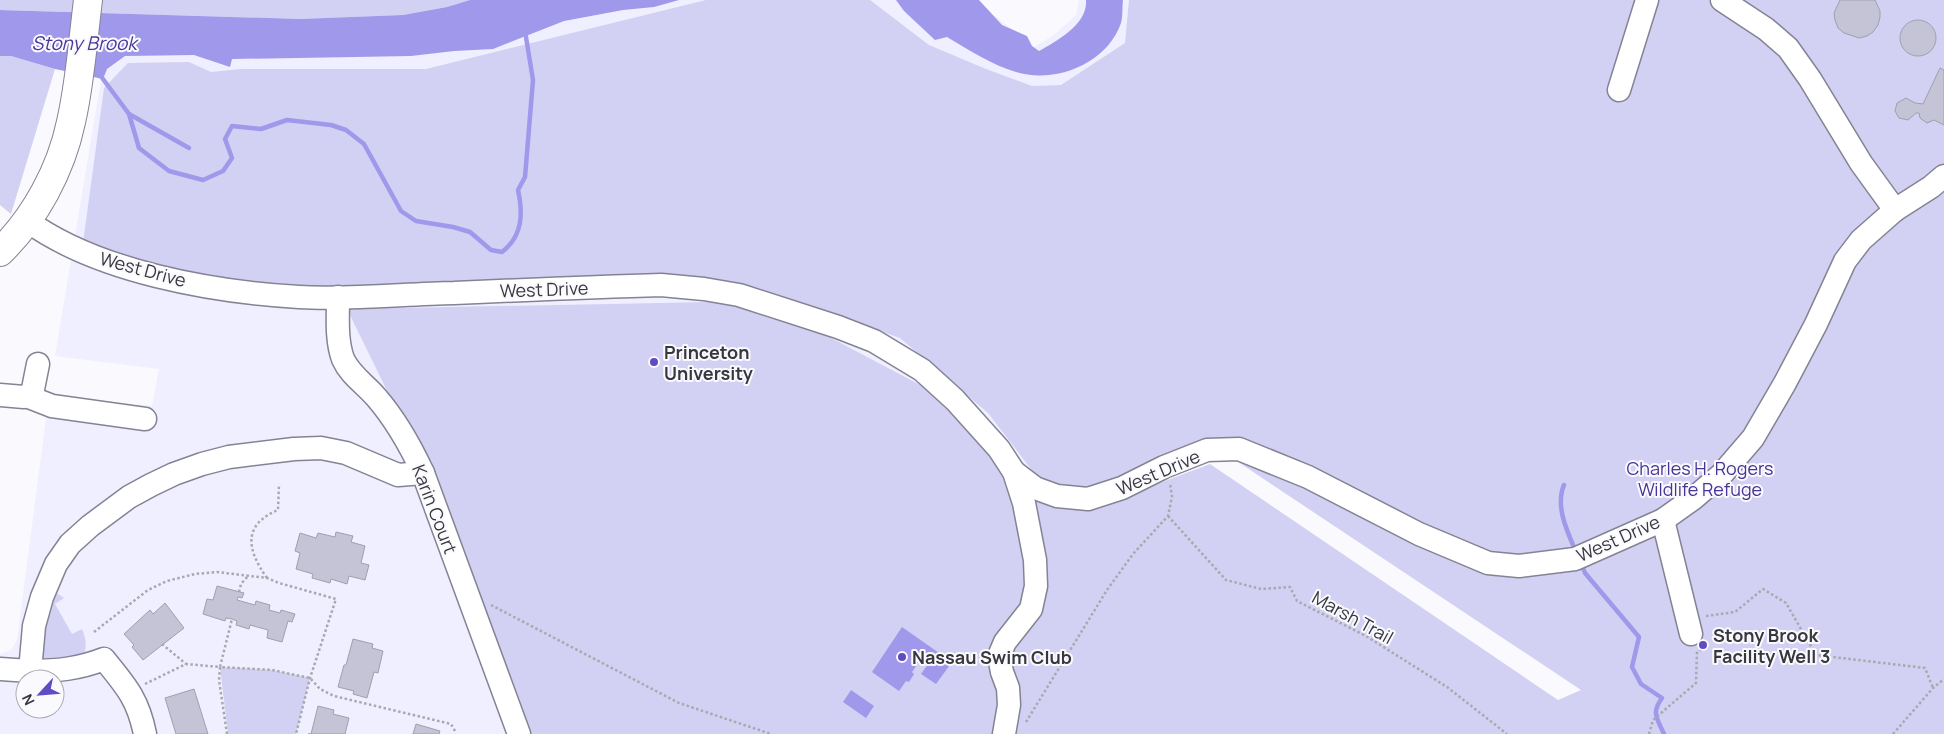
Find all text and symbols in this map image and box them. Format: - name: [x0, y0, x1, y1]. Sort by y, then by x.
- water label: Stony Brook: [31, 30, 139, 56]
- street label: West Drive: [97, 246, 189, 292]
- street label: West Drive: [499, 275, 589, 303]
- place label: Princeton University: [664, 340, 753, 385]
- marker: Princeton University: [648, 356, 660, 368]
- street label: West Drive: [1113, 444, 1203, 500]
- park label: Charles H. Rogers Wildlife Refuge: [1626, 456, 1774, 501]
- street label: Karin Court: [407, 461, 463, 557]
- street label: West Drive: [1573, 509, 1663, 567]
- street label: Marsh Trail: [1308, 585, 1398, 649]
- place label: Stony Brook Facility Well 3: [1713, 623, 1830, 668]
- marker: Stony Brook Facility Well 3: [1697, 639, 1709, 651]
- place label: Nassau Swim Club: [912, 645, 1072, 669]
- marker: Nassau Swim Club: [896, 651, 908, 663]
- north arrow: [15, 669, 65, 719]
- text: N: [17, 691, 39, 709]

